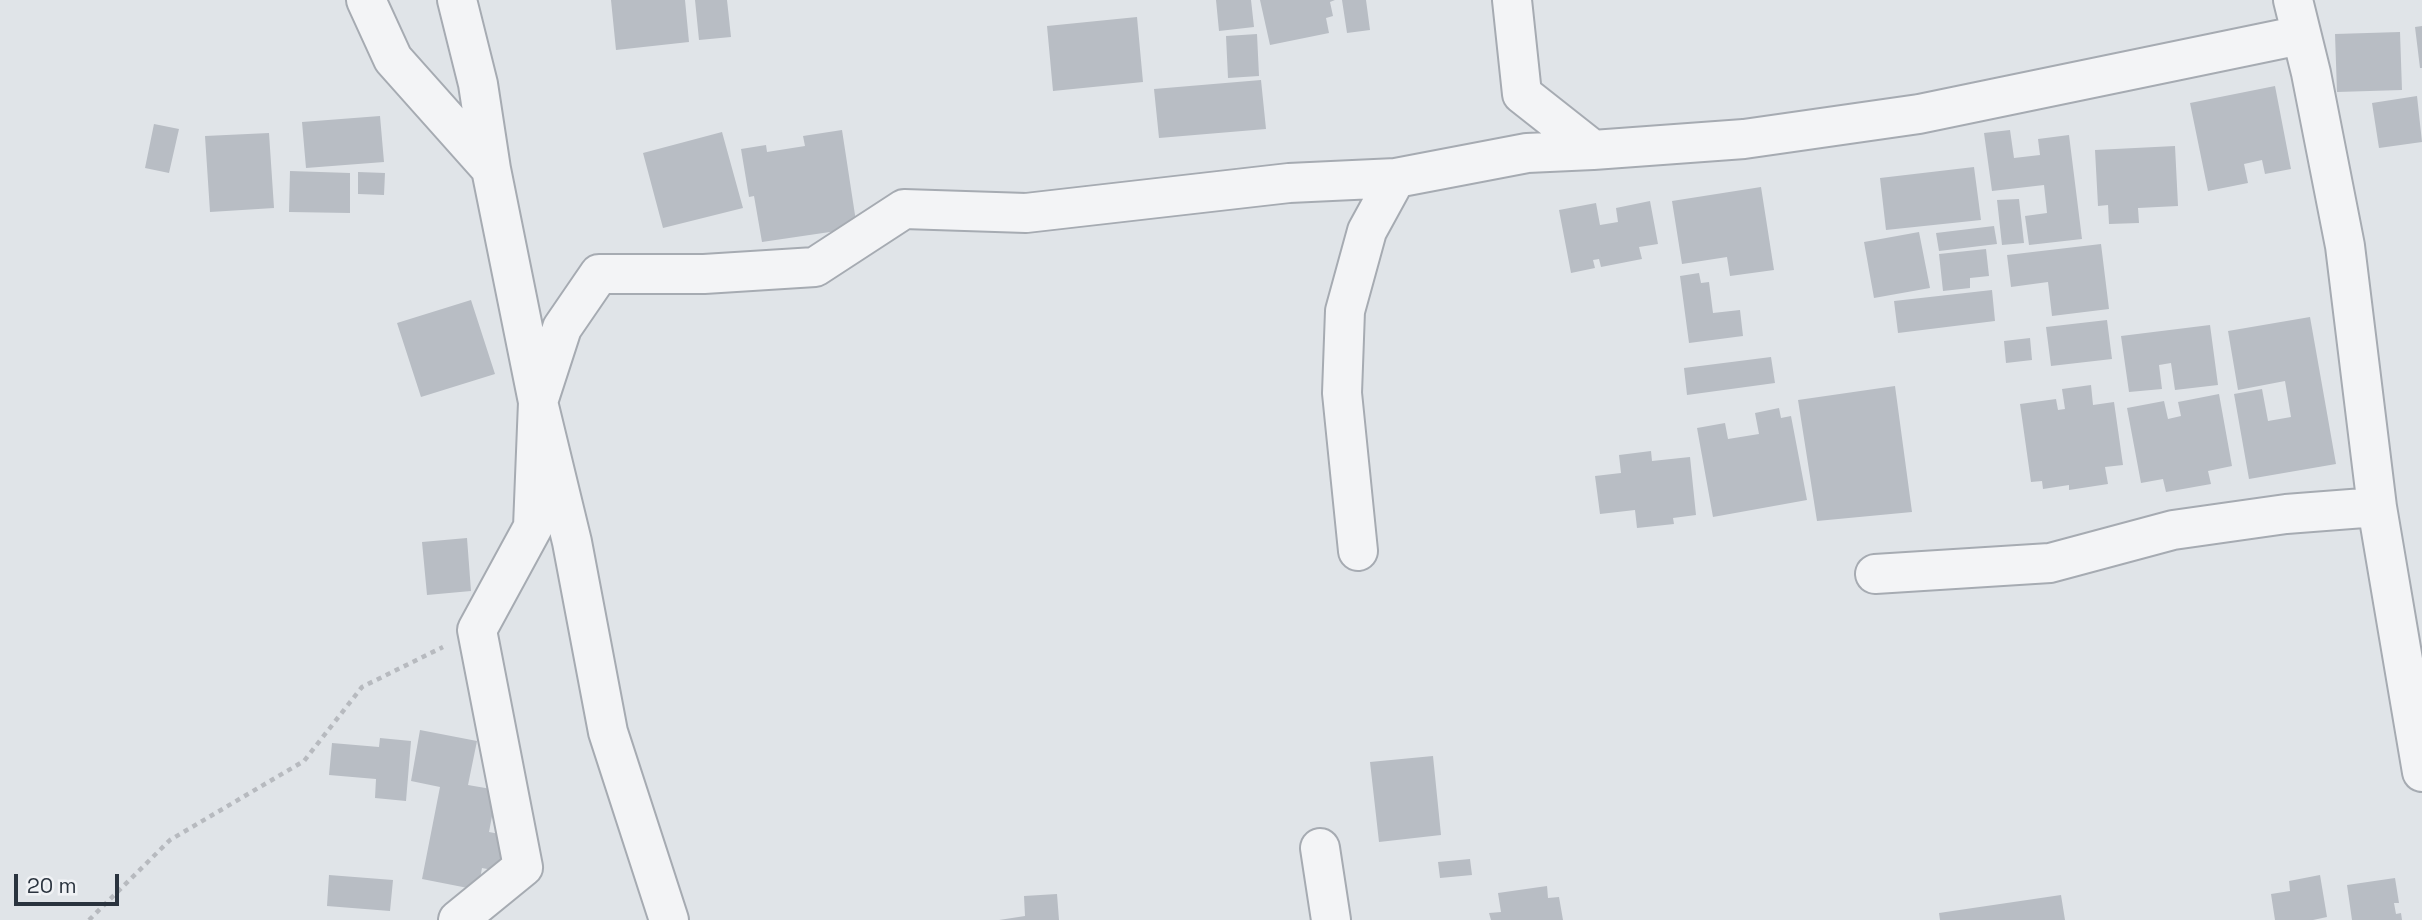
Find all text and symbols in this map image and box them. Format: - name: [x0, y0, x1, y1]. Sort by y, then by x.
- scale bar: [18, 860, 122, 904]
- text: 20 m: [27, 872, 77, 899]

